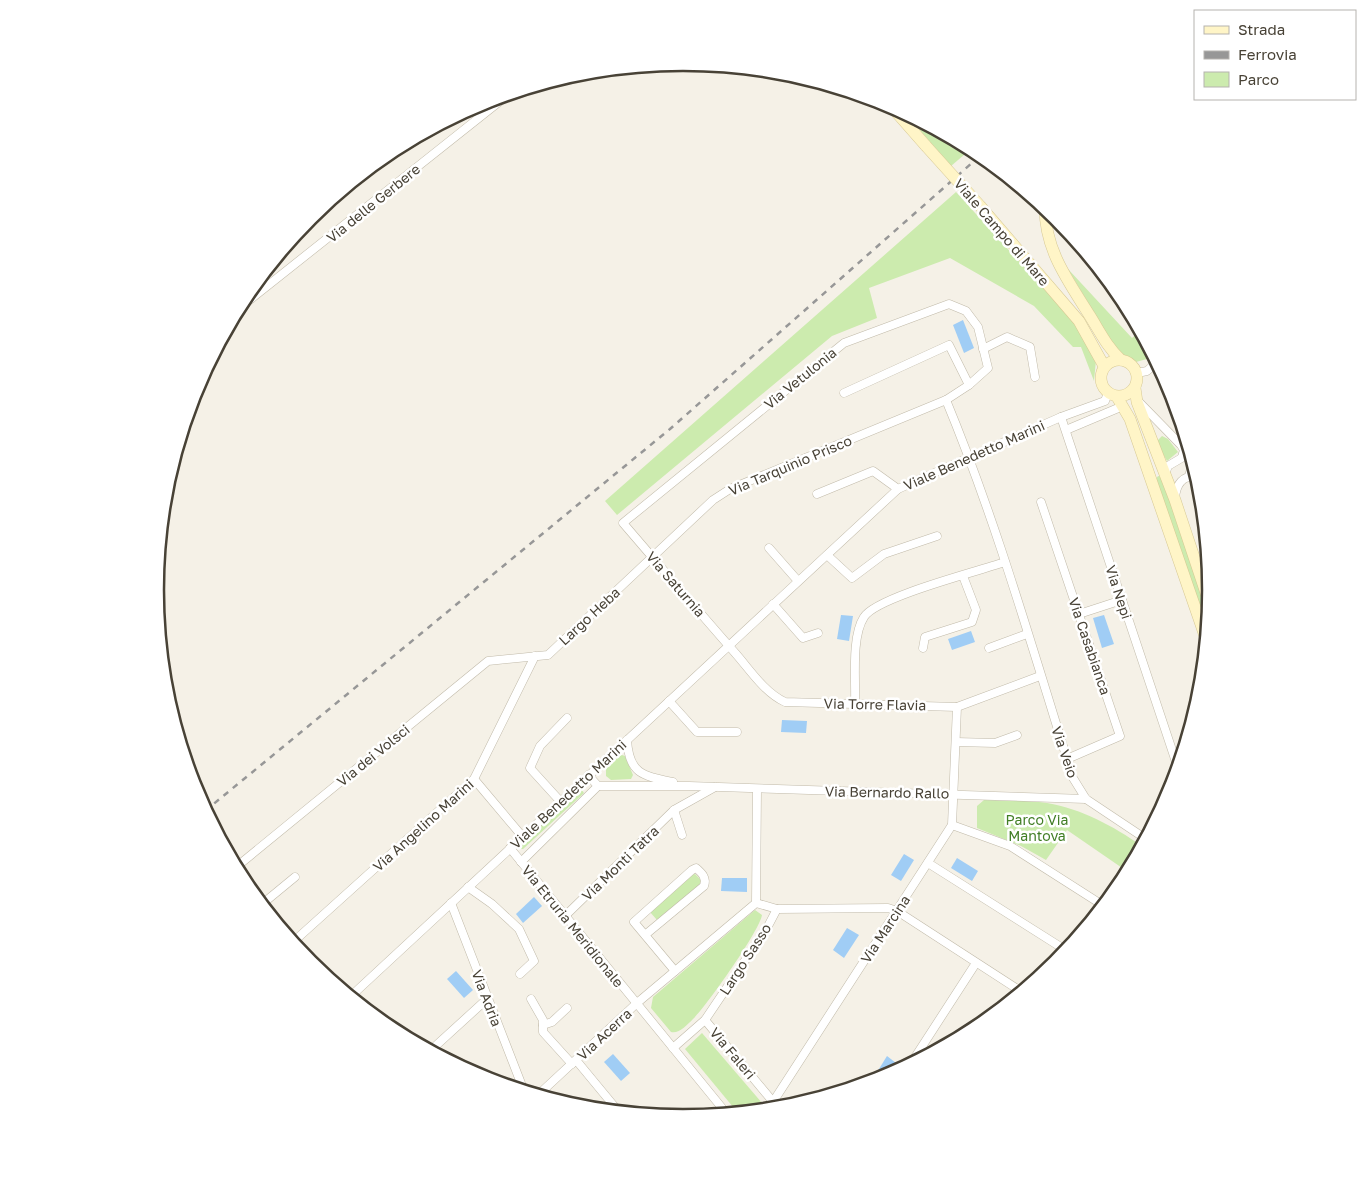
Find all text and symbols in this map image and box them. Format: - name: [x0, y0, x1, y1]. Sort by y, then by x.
- legend: [1194, 10, 1356, 100]
- text: Strada: [1238, 20, 1285, 38]
- text: Ferrovia: [1238, 45, 1297, 63]
- text: Parco: [1238, 70, 1279, 88]
- street label: Via delle Gerbere: [323, 160, 423, 246]
- street label: Viale Campo di Mare: [951, 175, 1053, 289]
- street label: Via Vetulonia: [760, 344, 840, 412]
- street label: Viale Benedetto Marini: [901, 416, 1047, 494]
- street label: Via Tarquinio Prisco: [726, 431, 854, 499]
- street label: Via Saturnia: [643, 548, 709, 620]
- street label: Via Nepi: [1102, 563, 1136, 621]
- street label: Largo Heba: [555, 583, 623, 649]
- street label: Via Casabianca: [1065, 595, 1115, 697]
- street label: Via Torre Flavia: [824, 695, 926, 713]
- street label: Via dei Volsci: [333, 720, 413, 790]
- street label: Via Veio: [1048, 724, 1082, 780]
- street label: Viale Benedetto Marini: [506, 736, 630, 852]
- street label: Via Angelino Marini: [369, 775, 477, 875]
- street label: Via Bernardo Rallo: [825, 782, 949, 802]
- park label: Parco Via Mantova: [1006, 811, 1068, 844]
- street label: Via Monti Tatra: [578, 822, 662, 904]
- street label: Via Etruria Meridionale: [518, 861, 628, 991]
- street label: Via Marcina: [857, 892, 913, 966]
- street label: Largo Sasso: [716, 920, 774, 998]
- street label: Via Adria: [468, 967, 506, 1029]
- street label: Via Acerra: [573, 1005, 635, 1063]
- street label: Via Faleri: [707, 1024, 759, 1082]

